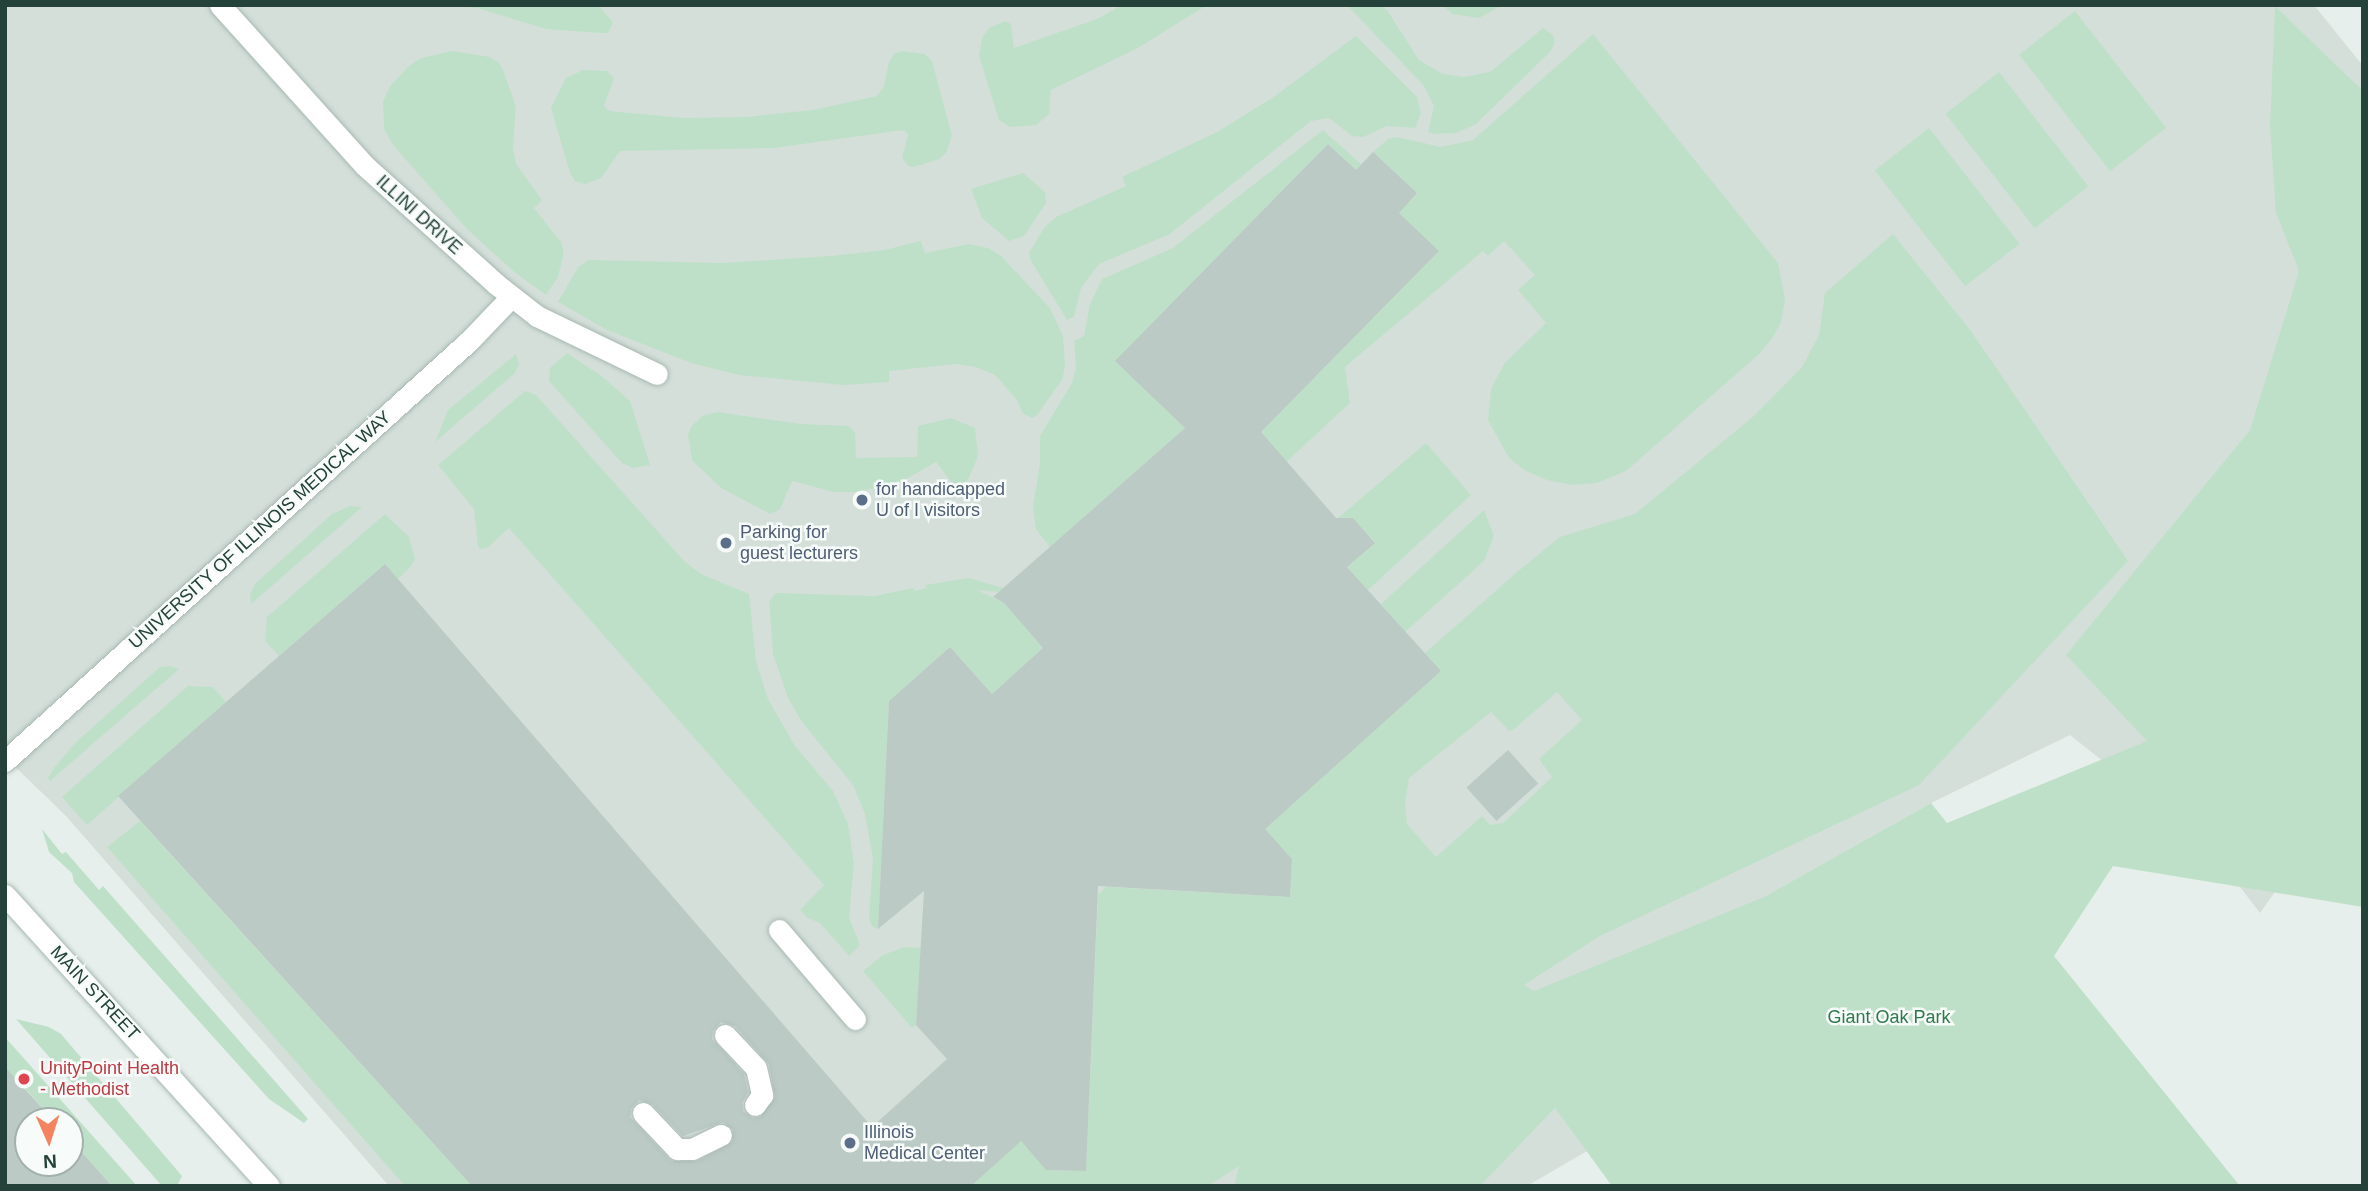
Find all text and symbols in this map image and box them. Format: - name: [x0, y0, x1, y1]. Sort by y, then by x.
- street label: ILLINI DRIVE: [372, 171, 466, 259]
- street label: UNIVERSITY OF ILLINOIS MEDICAL WAY: [124, 406, 396, 654]
- place label: for handicapped U of I visitors: [876, 479, 1005, 522]
- marker: for handicapped U of I visitors: [854, 492, 870, 508]
- place label: Parking for guest lecturers: [740, 522, 858, 564]
- marker: Parking for guest lecturers: [718, 535, 734, 551]
- street label: MAIN STREET: [46, 941, 144, 1045]
- park label: Giant Oak Park: [1827, 1006, 1951, 1028]
- place label: UnityPoint Health - Methodist: [40, 1058, 179, 1100]
- marker: UnityPoint Health - Methodist: [14, 1069, 34, 1089]
- north arrow: [14, 1107, 84, 1177]
- place label: Illinois Medical Center: [864, 1122, 985, 1164]
- marker: Illinois Medical Center: [842, 1135, 858, 1151]
- text: N: [43, 1151, 57, 1172]

